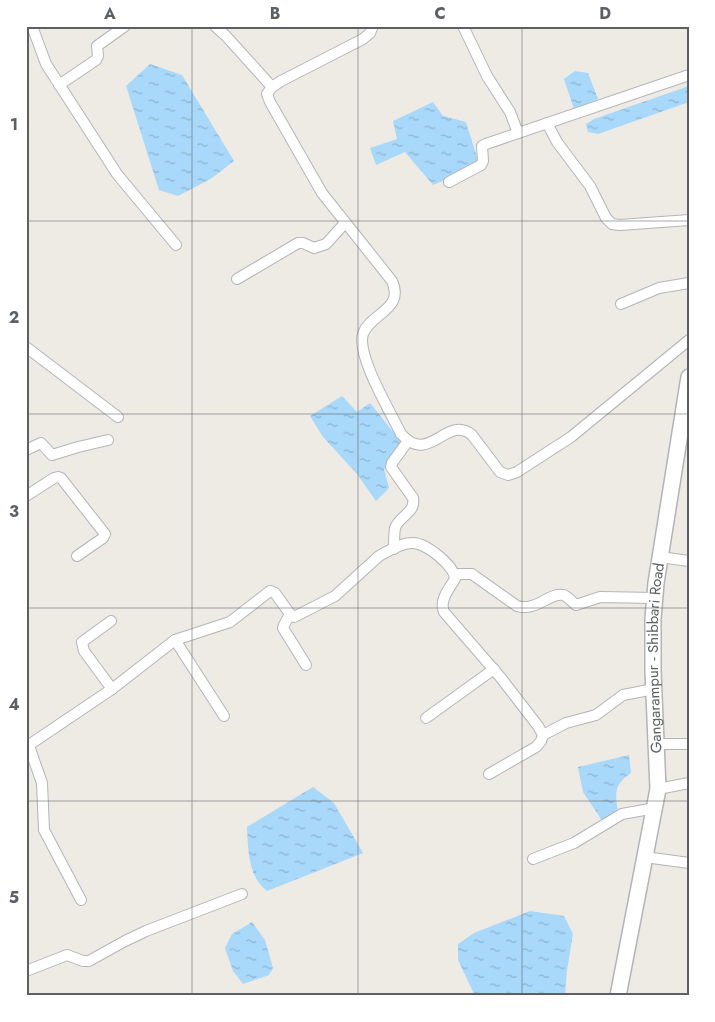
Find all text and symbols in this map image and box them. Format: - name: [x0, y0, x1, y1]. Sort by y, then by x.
- text: A: [103, 2, 116, 25]
- text: B: [270, 2, 280, 25]
- text: C: [434, 2, 446, 25]
- text: D: [599, 2, 611, 25]
- text: 1: [10, 113, 18, 136]
- text: 2: [9, 306, 19, 329]
- text: 3: [9, 500, 19, 523]
- street label: Gangarampur - Shibbari Road: [642, 561, 670, 754]
- text: 4: [8, 693, 20, 716]
- text: 5: [9, 886, 19, 909]

